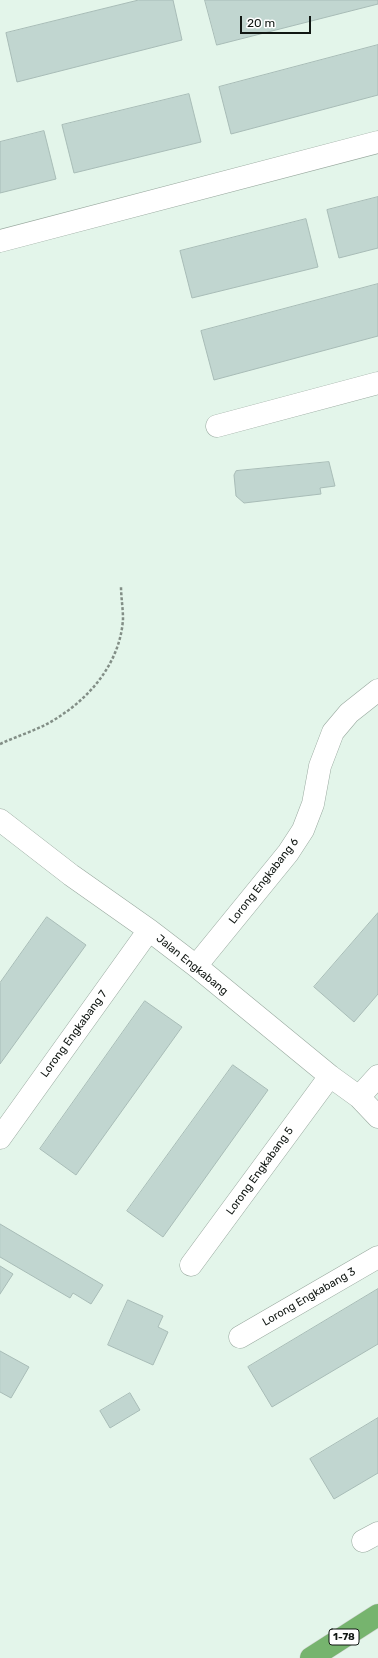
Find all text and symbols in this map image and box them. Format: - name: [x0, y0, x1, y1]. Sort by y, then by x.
- scale bar: [242, 8, 313, 34]
- text: 20 m: [247, 16, 275, 30]
- street label: Lorong Engkabang 6: [226, 835, 302, 927]
- street label: Jalan Engkabang: [153, 932, 231, 998]
- street label: Lorong Engkabang 7: [38, 988, 110, 1080]
- street label: Lorong Engkabang 5: [224, 1125, 296, 1217]
- street label: Lorong Engkabang 3: [260, 1265, 358, 1329]
- road number: 1-78: [329, 1629, 359, 1645]

